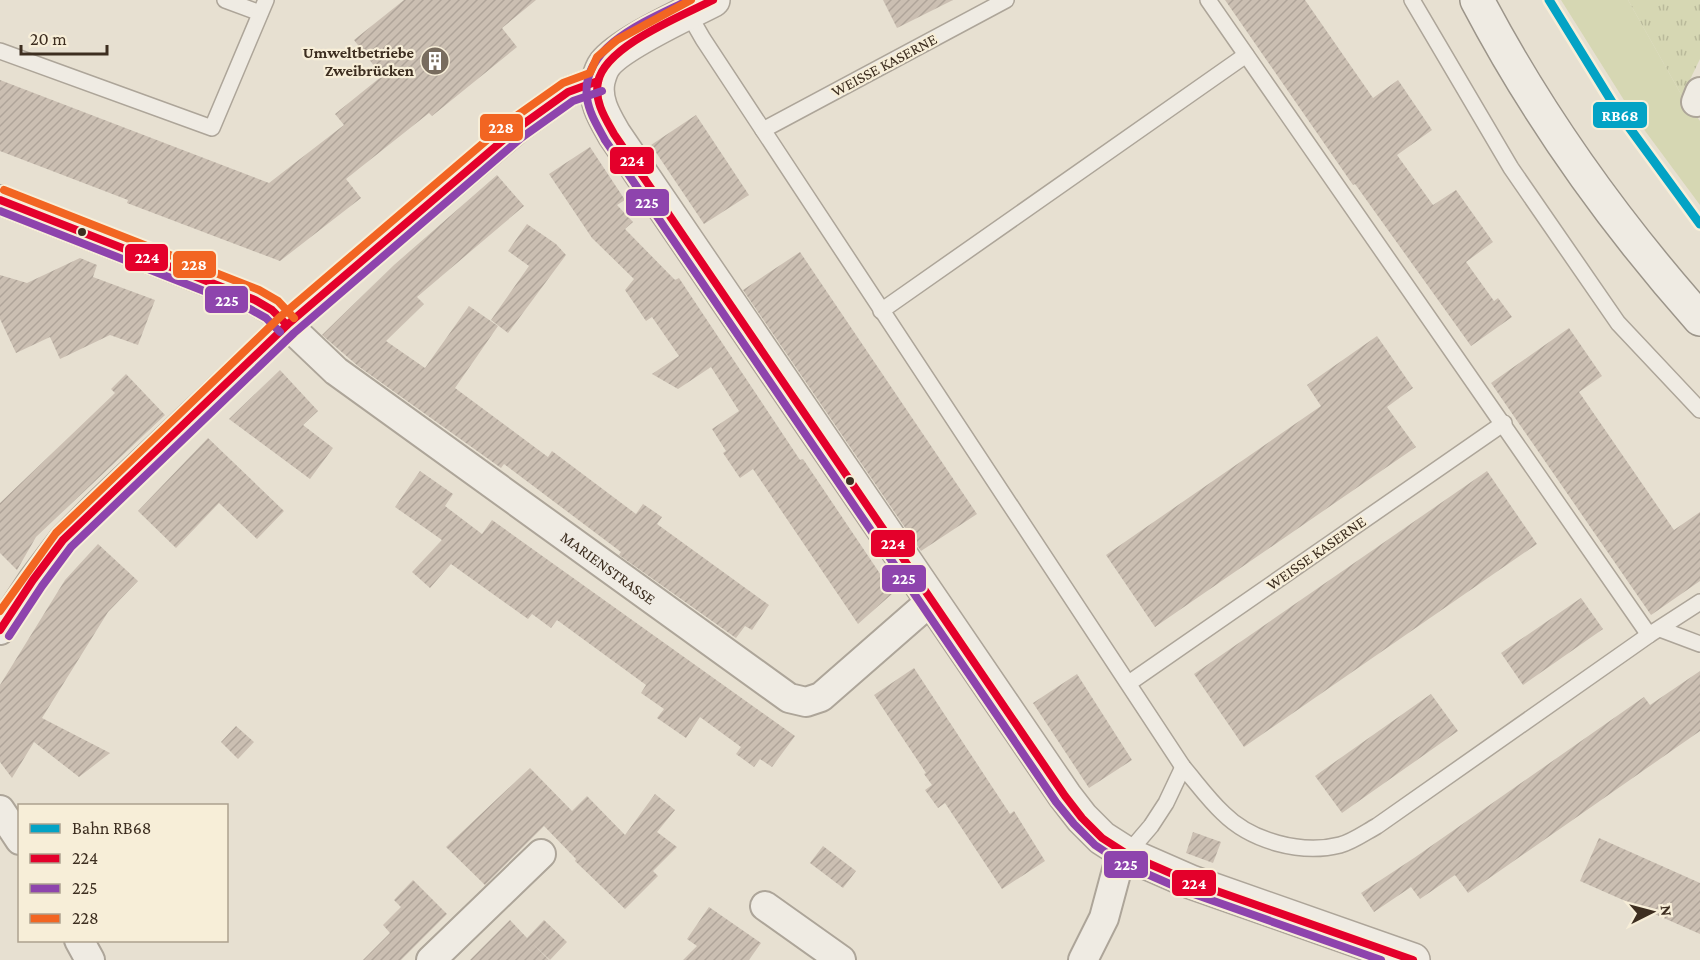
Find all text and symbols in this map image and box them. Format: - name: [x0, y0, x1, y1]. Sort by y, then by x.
- scale bar: [21, 18, 106, 56]
- text: 20 m: [30, 29, 67, 49]
- street label: WEISSE KASERNE: [828, 30, 940, 100]
- place label: Umweltbetriebe Zweibrücken: [303, 44, 415, 79]
- building icon: Umweltbetriebe Zweibrücken: [419, 45, 451, 77]
- line badge: RB68: [1592, 101, 1648, 129]
- text: RB68: [1601, 107, 1639, 124]
- line badge: 228: [479, 113, 524, 142]
- text: 228: [488, 119, 514, 136]
- line badge: 224: [609, 146, 655, 175]
- text: 224: [620, 152, 645, 169]
- line badge: 225: [625, 188, 670, 217]
- text: 225: [635, 194, 659, 211]
- unlabelled marker: [76, 226, 88, 238]
- line badge: 224: [124, 243, 169, 272]
- text: 224: [135, 249, 160, 266]
- line badge: 228: [172, 250, 217, 279]
- text: 228: [181, 256, 207, 273]
- line badge: 225: [204, 285, 249, 314]
- text: 225: [215, 292, 239, 309]
- unlabelled marker: [844, 475, 856, 487]
- street label: WEISSE KASERNE: [1263, 512, 1369, 594]
- street label: MARIENSTRASSE: [558, 528, 659, 608]
- line badge: 224: [870, 529, 916, 558]
- text: 224: [881, 535, 906, 552]
- line badge: 225: [881, 564, 927, 593]
- text: 225: [892, 570, 916, 587]
- legend: [18, 804, 228, 942]
- text: Bahn RB68: [72, 818, 152, 838]
- text: 224: [72, 848, 98, 868]
- line badge: 225: [1103, 850, 1149, 879]
- text: 225: [1114, 856, 1138, 873]
- line badge: 224: [1171, 869, 1217, 897]
- text: 224: [1182, 875, 1207, 892]
- text: 225: [72, 878, 98, 898]
- north arrow: [1622, 882, 1682, 942]
- text: N: [1657, 904, 1675, 917]
- text: 228: [72, 908, 99, 928]

